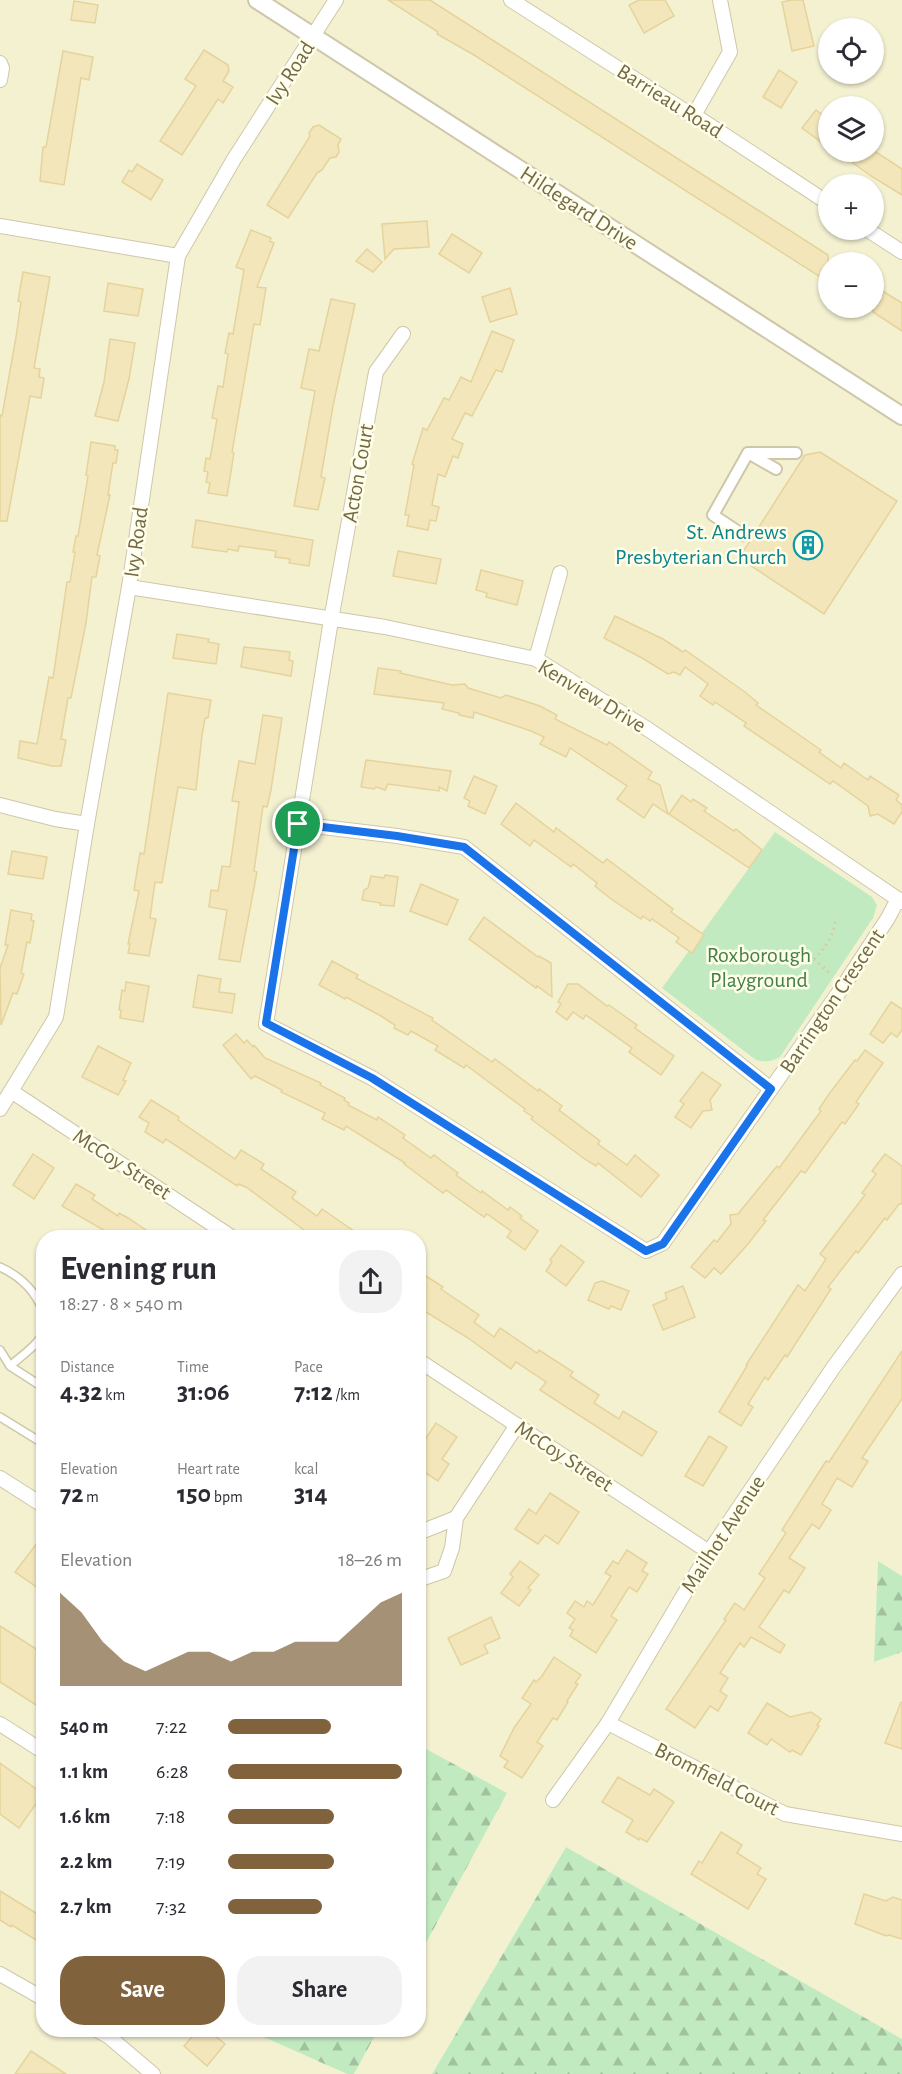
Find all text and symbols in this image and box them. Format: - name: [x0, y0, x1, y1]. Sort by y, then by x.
- map controls: [818, 18, 884, 318]
- button: locate: [818, 18, 884, 84]
- street label: Ivy Road: [261, 37, 319, 109]
- street label: Barrieau Road: [613, 60, 727, 142]
- button: layers: [818, 96, 884, 162]
- street label: Hildegard Drive: [516, 162, 642, 254]
- button: +: [818, 174, 884, 240]
- button: −: [818, 252, 884, 318]
- street label: Acton Court: [338, 422, 378, 524]
- street label: Ivy Road: [120, 505, 152, 579]
- place label: St. Andrews Presbyterian Church: [615, 521, 787, 568]
- building icon: St. Andrews Presbyterian Church: [792, 529, 824, 561]
- street label: Kenview Drive: [534, 655, 650, 737]
- pin: [272, 798, 323, 849]
- icon: arrive: [281, 807, 314, 840]
- street label: Barrington Crescent: [776, 925, 888, 1077]
- park label: Roxborough Playground: [707, 944, 811, 991]
- street label: McCoy Street: [69, 1124, 175, 1204]
- button: share: [339, 1250, 402, 1313]
- text: Evening run: [60, 1253, 217, 1286]
- text: 18:27 · 8 × 540 m: [60, 1294, 183, 1314]
- text: Distance: [60, 1359, 114, 1375]
- text: Time: [177, 1359, 209, 1375]
- text: Pace: [294, 1359, 323, 1375]
- text: 4.32: [60, 1379, 102, 1405]
- text: 31:06: [177, 1379, 230, 1405]
- text: 7:12: [294, 1379, 333, 1405]
- text: km: [102, 1387, 125, 1403]
- text: /km: [333, 1387, 360, 1403]
- street label: McCoy Street: [511, 1416, 617, 1496]
- text: Elevation: [60, 1461, 118, 1477]
- text: Heart rate: [177, 1461, 240, 1477]
- text: kcal: [294, 1461, 318, 1477]
- street label: Mailhot Avenue: [677, 1471, 769, 1597]
- text: 72: [60, 1481, 83, 1507]
- text: 150: [177, 1481, 211, 1507]
- text: 314: [294, 1481, 328, 1507]
- text: m: [83, 1489, 99, 1505]
- text: bpm: [211, 1489, 243, 1505]
- text: Elevation: [60, 1550, 132, 1570]
- text: 18–26 m: [338, 1550, 402, 1570]
- text: 540 m: [60, 1717, 108, 1737]
- text: 7:22: [156, 1717, 187, 1737]
- street label: Bromfield Court: [651, 1738, 783, 1820]
- text: 1.1 km: [60, 1762, 108, 1782]
- text: 6:28: [156, 1762, 189, 1782]
- text: 1.6 km: [60, 1807, 111, 1827]
- text: 7:18: [156, 1807, 185, 1827]
- text: 2.2 km: [60, 1852, 112, 1872]
- text: 7:19: [156, 1852, 185, 1872]
- text: 2.7 km: [60, 1897, 112, 1917]
- text: 7:32: [156, 1897, 186, 1917]
- button: Save: [60, 1956, 225, 2025]
- button: Share: [237, 1956, 402, 2025]

